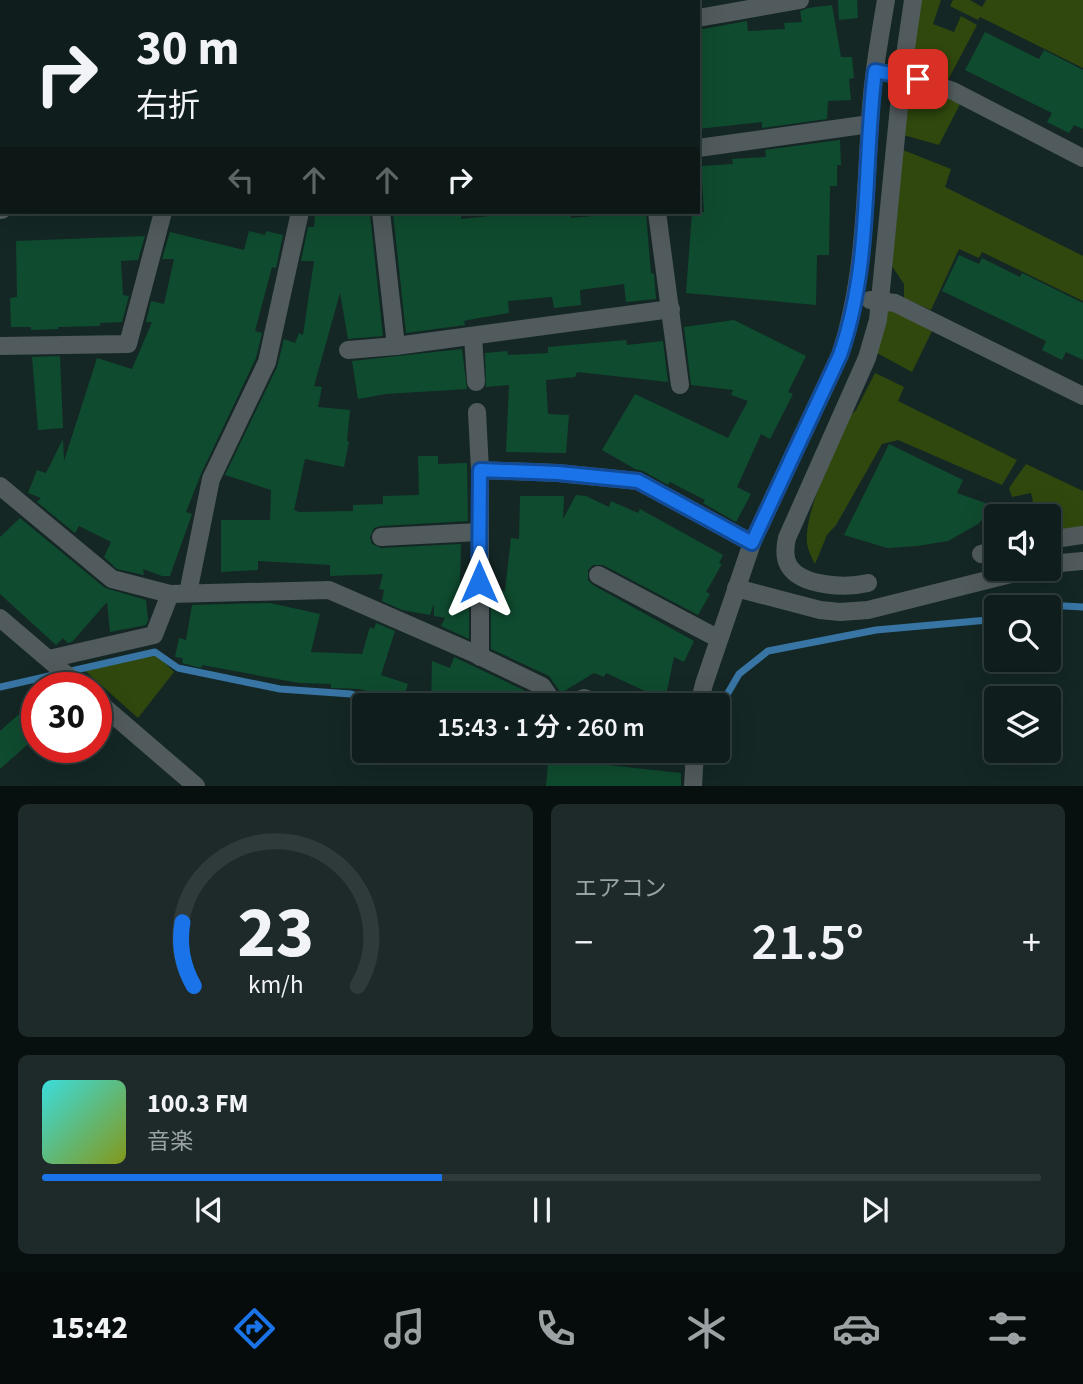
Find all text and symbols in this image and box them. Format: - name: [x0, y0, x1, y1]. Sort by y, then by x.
- text: 30 m: [136, 14, 240, 84]
- icon: right: [21, 28, 112, 119]
- pin: [888, 49, 948, 109]
- icon: arrive: [899, 60, 937, 98]
- text: 右折: [136, 83, 200, 129]
- icon: left: [222, 161, 260, 199]
- icon: ahead: [295, 161, 333, 199]
- icon: ahead: [368, 161, 406, 199]
- icon: right: [441, 161, 479, 199]
- map controls: [984, 504, 1061, 763]
- button: sound: [984, 504, 1061, 581]
- position arrow: [442, 545, 516, 619]
- button: search: [984, 595, 1061, 672]
- speed limit sign: 30: [21, 672, 112, 763]
- button: layers: [984, 686, 1061, 763]
- text: 15:43 · 1 分 · 260 m: [437, 709, 645, 746]
- text: エアコン: [575, 872, 667, 905]
- text: 23: [237, 882, 314, 986]
- text: 21.5°: [752, 906, 864, 980]
- text: −: [575, 916, 593, 970]
- text: +: [1022, 916, 1041, 970]
- text: km/h: [248, 967, 303, 1003]
- text: 100.3 FM: [147, 1085, 248, 1122]
- text: 音楽: [147, 1125, 193, 1158]
- icon: previous: [190, 1191, 228, 1229]
- icon: pause: [523, 1191, 561, 1229]
- icon: next: [856, 1191, 894, 1229]
- icon: directions: [230, 1304, 279, 1353]
- icon: music: [380, 1304, 429, 1353]
- icon: phone: [531, 1304, 580, 1353]
- icon: climate: [682, 1304, 731, 1353]
- icon: car: [832, 1304, 881, 1353]
- icon: filters: [983, 1304, 1032, 1353]
- text: 15:42: [51, 1305, 128, 1351]

